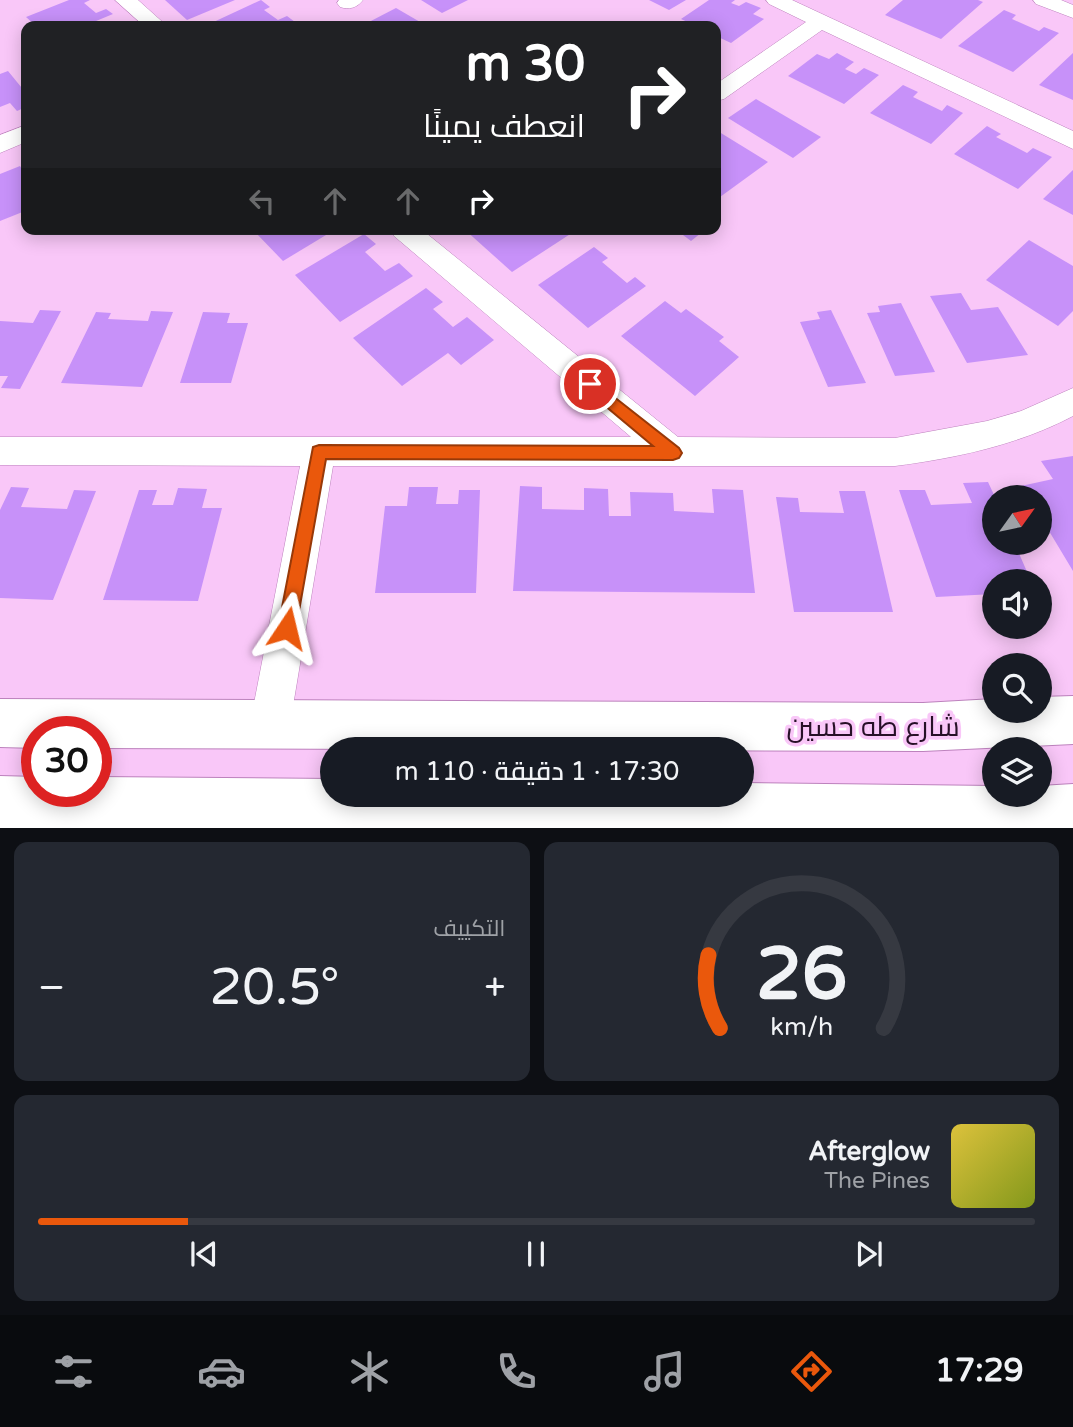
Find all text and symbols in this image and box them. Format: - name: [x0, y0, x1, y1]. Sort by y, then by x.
- text: 30 m: [466, 35, 585, 94]
- icon: right: [609, 49, 700, 140]
- text: انعطف يمينًا: [423, 108, 585, 146]
- icon: left: [243, 182, 281, 220]
- icon: ahead: [316, 182, 354, 220]
- icon: ahead: [389, 182, 427, 220]
- icon: right: [462, 182, 500, 220]
- pin: [560, 354, 620, 414]
- icon: arrive: [571, 365, 609, 403]
- north arrow: [982, 485, 1052, 555]
- map controls: [982, 485, 1052, 807]
- button: sound: [982, 569, 1052, 639]
- position arrow: [250, 591, 324, 665]
- button: search: [982, 653, 1052, 723]
- street label: شارع طه حسين: [786, 710, 960, 745]
- speed limit sign: 30: [21, 716, 112, 807]
- button: layers: [982, 737, 1052, 807]
- text: 17:30 · 1 دقيقة · 110 m: [395, 756, 679, 787]
- text: التكييف: [433, 915, 506, 943]
- text: 26: [756, 931, 847, 1019]
- text: 20.5°: [210, 956, 340, 1019]
- text: −: [38, 965, 65, 1011]
- text: +: [484, 965, 506, 1011]
- text: km/h: [770, 1011, 833, 1041]
- text: Afterglow: [808, 1136, 930, 1167]
- text: The Pines: [824, 1167, 930, 1195]
- icon: previous: [185, 1235, 223, 1273]
- icon: pause: [517, 1235, 555, 1273]
- icon: next: [850, 1235, 888, 1273]
- icon: filters: [49, 1347, 98, 1396]
- icon: car: [197, 1347, 246, 1396]
- icon: climate: [345, 1347, 394, 1396]
- icon: phone: [492, 1347, 541, 1396]
- icon: music: [640, 1347, 689, 1396]
- icon: directions: [787, 1347, 836, 1396]
- text: 17:29: [935, 1352, 1024, 1390]

